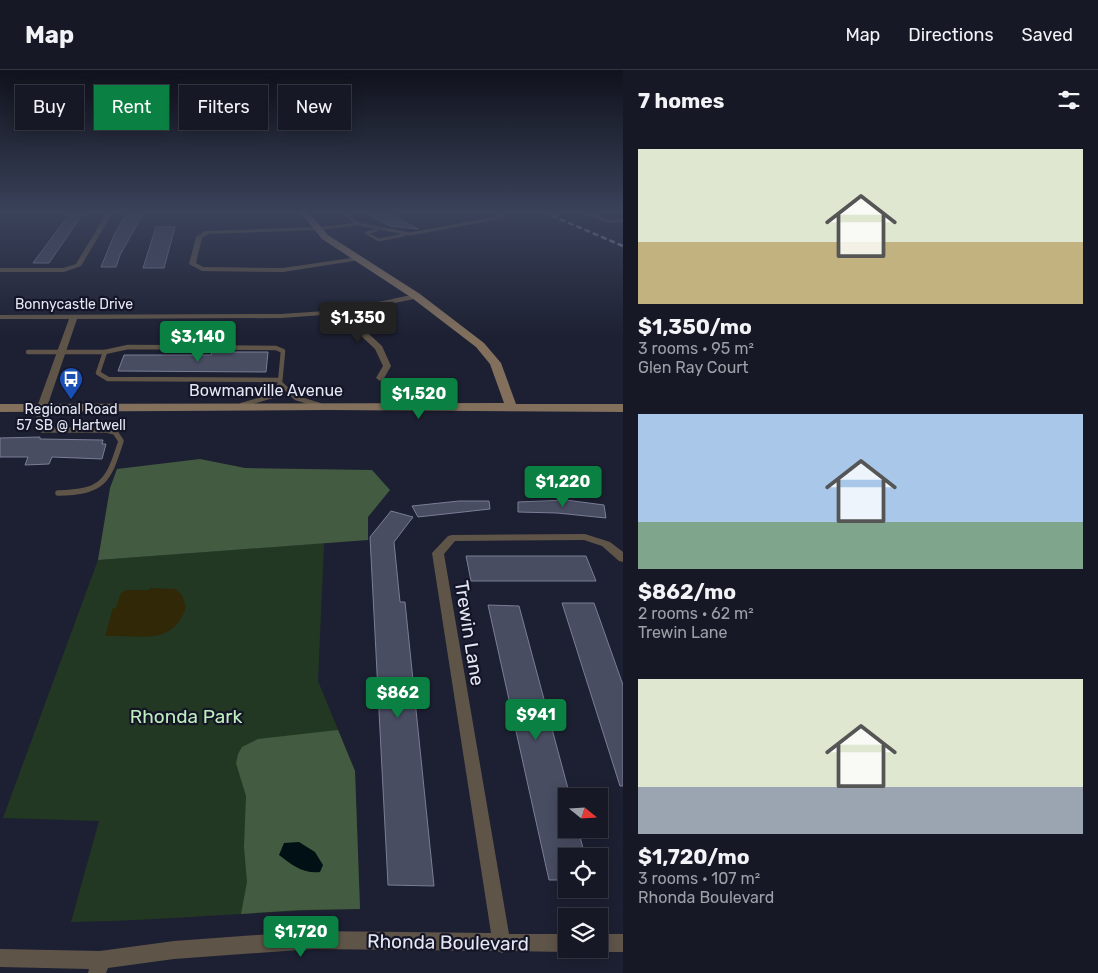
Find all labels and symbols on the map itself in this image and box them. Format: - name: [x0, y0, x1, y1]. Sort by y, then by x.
- street label: Bonnycastle Drive: [15, 296, 133, 313]
- pin: $1,350: [317, 302, 399, 344]
- pin: $3,140: [157, 320, 239, 363]
- bus stop icon: Regional Road 57 SB @ Hartwell: [58, 366, 84, 400]
- pin: $1,520: [378, 378, 460, 420]
- street label: Bowmanville Avenue: [189, 381, 343, 400]
- place label: Regional Road 57 SB @ Hartwell: [16, 401, 126, 434]
- pin: $1,220: [522, 466, 604, 508]
- street label: Trewin Lane: [450, 579, 489, 687]
- pin: $862: [368, 676, 428, 719]
- pin: $941: [506, 698, 566, 741]
- park label: Rhonda Park: [130, 705, 242, 728]
- north arrow: [558, 788, 608, 838]
- pin: $1,720: [260, 916, 342, 958]
- street label: Rhonda Boulevard: [367, 930, 529, 955]

